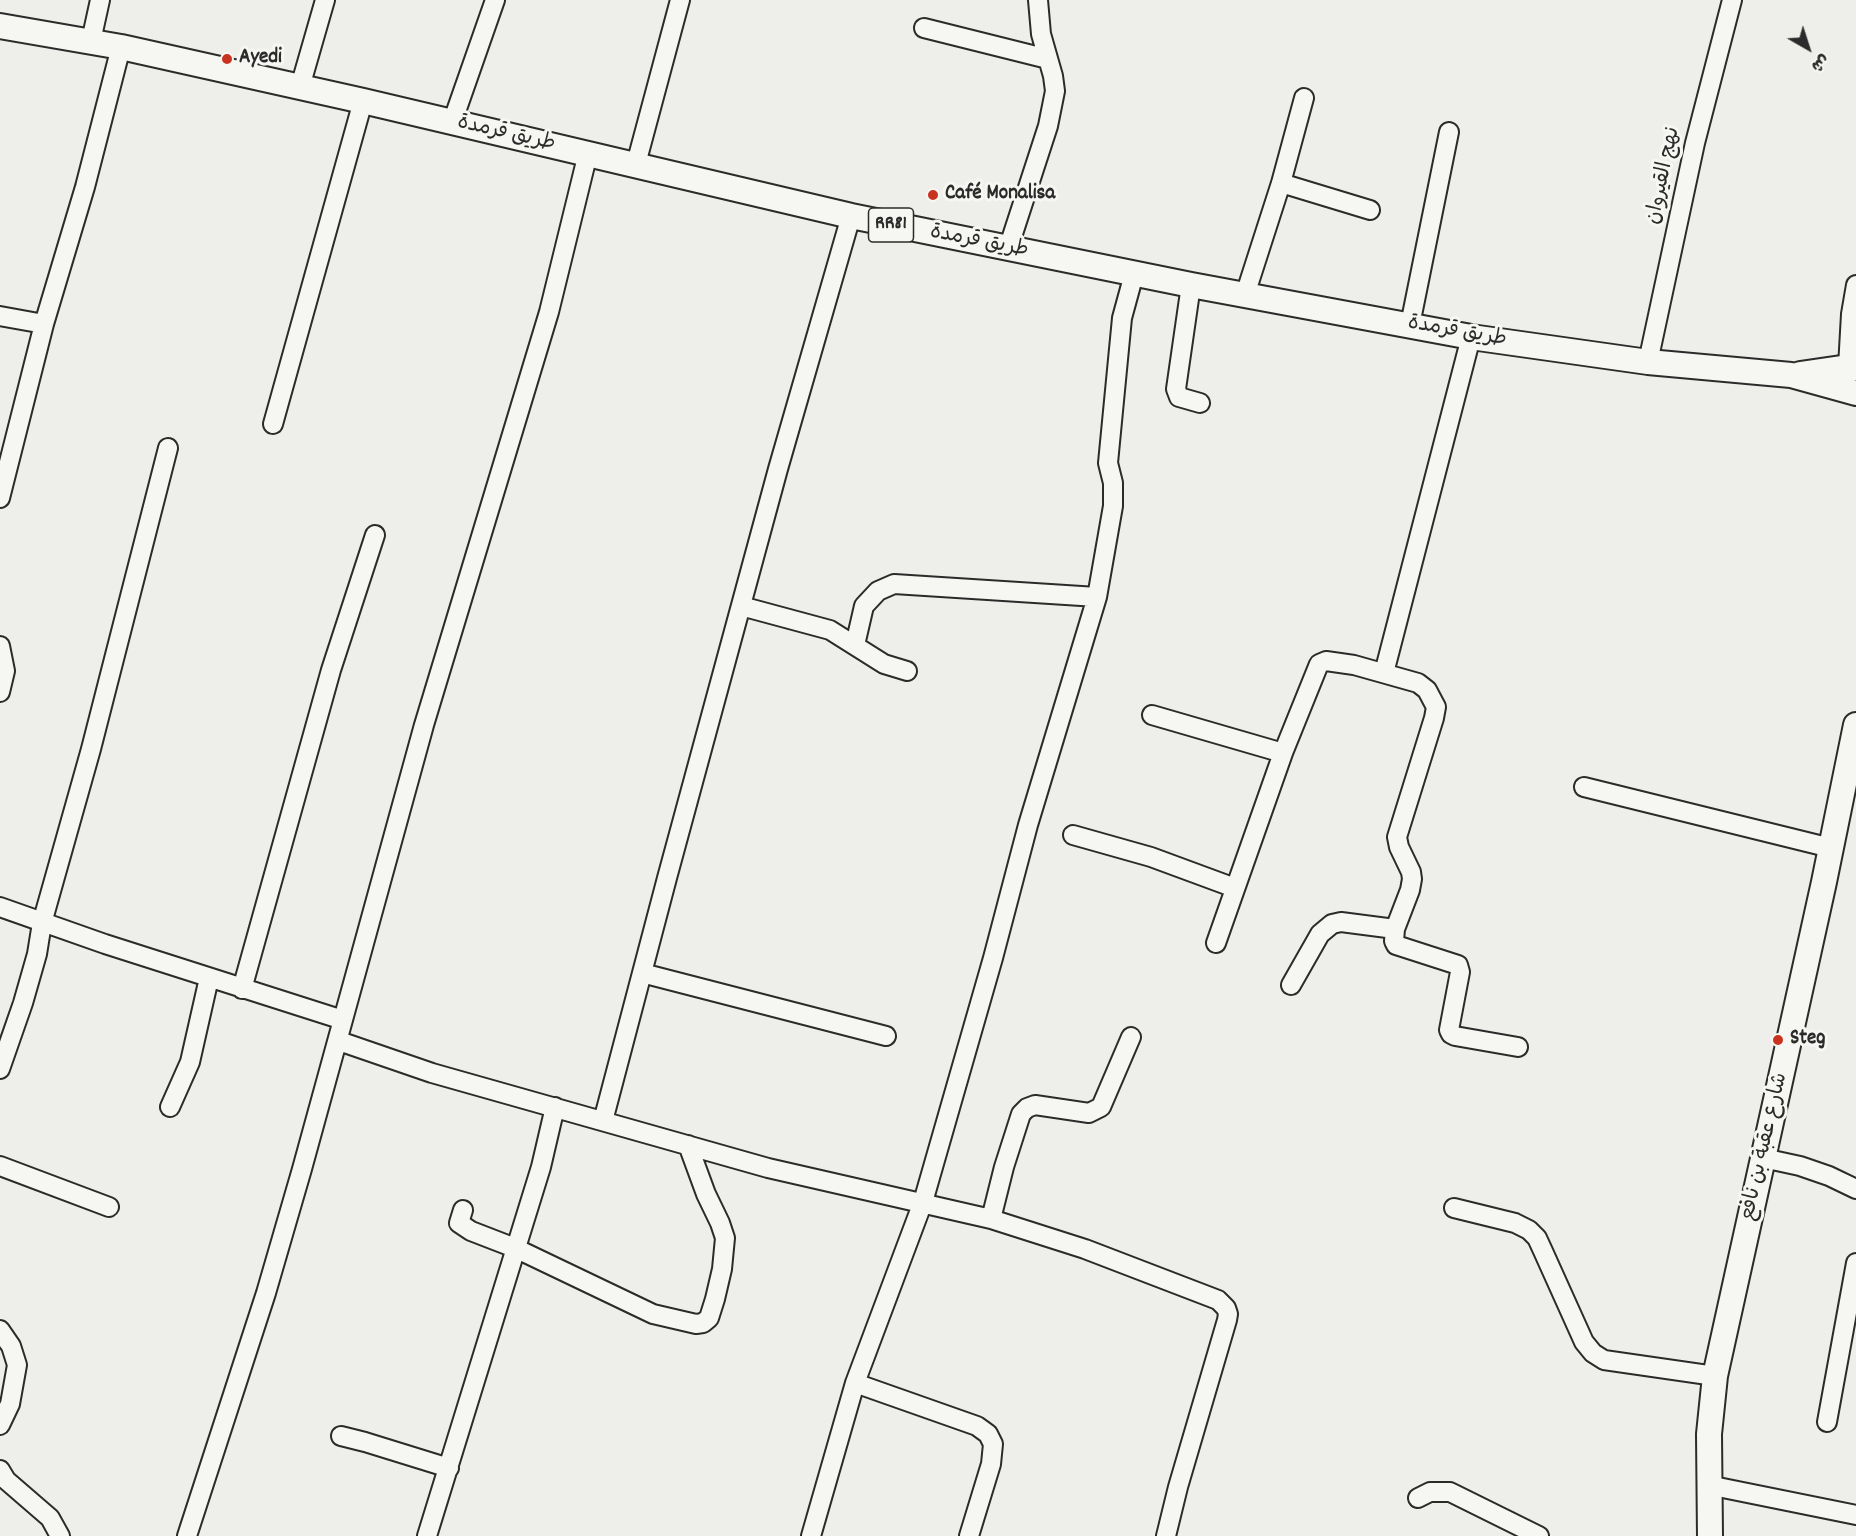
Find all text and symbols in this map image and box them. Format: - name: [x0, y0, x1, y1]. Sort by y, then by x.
- north arrow: [1778, 18, 1838, 78]
- place label: Ayedi: [239, 46, 282, 72]
- text: ش: [1806, 48, 1834, 77]
- marker: Ayedi: [220, 52, 234, 66]
- street label: طريق قرمدة: [455, 111, 557, 159]
- street label: نهج القيروان: [1642, 125, 1688, 227]
- place label: Café Monalisa: [945, 182, 1055, 208]
- marker: Café Monalisa: [926, 188, 940, 202]
- road number: RR81: [868, 208, 914, 242]
- street label: طريق قرمدة: [928, 221, 1030, 265]
- street label: طريق قرمدة: [1406, 312, 1508, 354]
- place label: Steg: [1790, 1027, 1825, 1053]
- marker: Steg: [1771, 1033, 1785, 1047]
- street label: شارع عقبة بن نافع: [1737, 1071, 1795, 1223]

